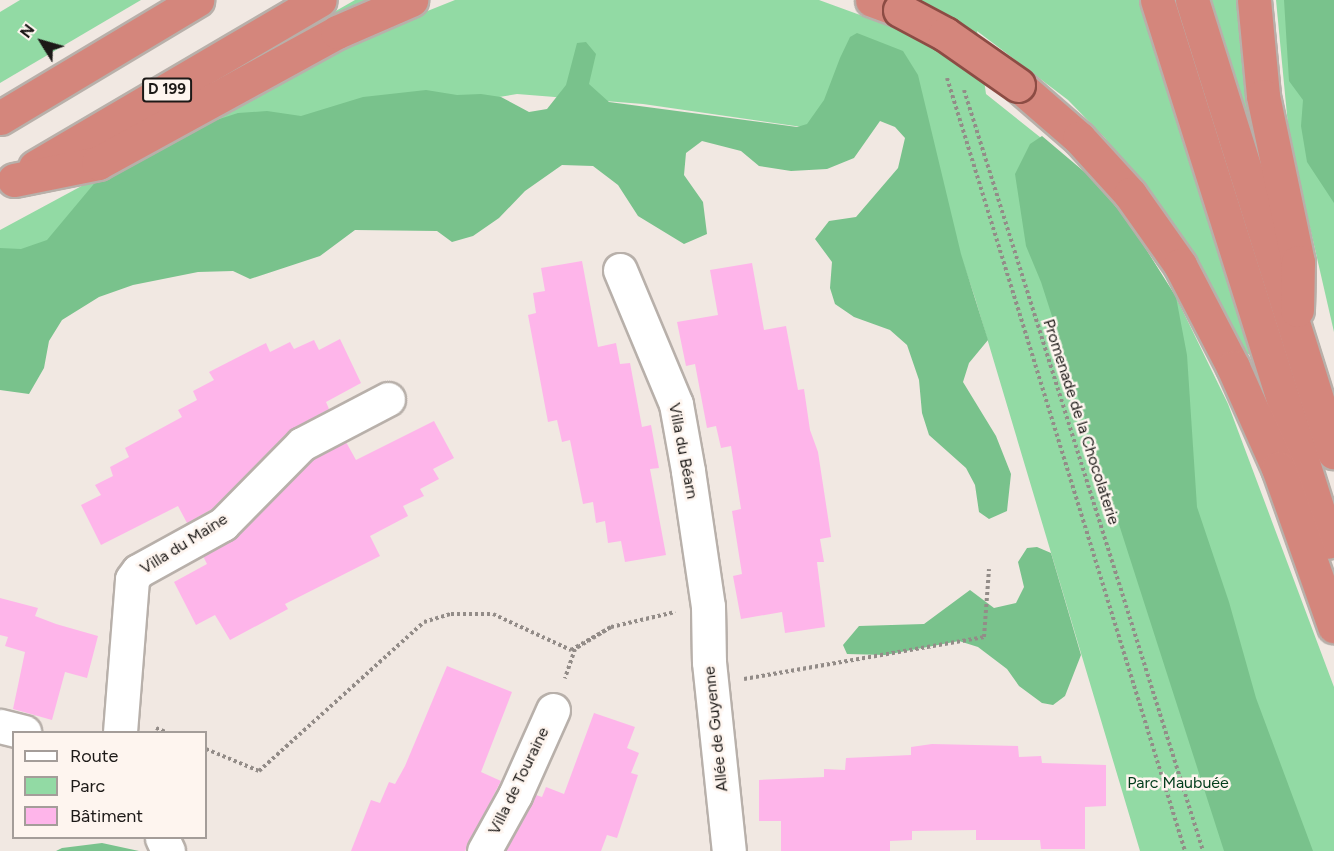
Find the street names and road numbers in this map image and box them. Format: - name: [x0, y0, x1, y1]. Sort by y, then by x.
- road number: D 199: [142, 78, 192, 102]
- street label: Promenade de la Chocolaterie: [1039, 317, 1123, 527]
- street label: Villa du Béarn: [664, 401, 702, 501]
- street label: Villa du Maine: [137, 510, 231, 578]
- street label: Allée de Guyenne: [700, 665, 732, 793]
- street label: Villa de Touraine: [485, 724, 553, 838]

